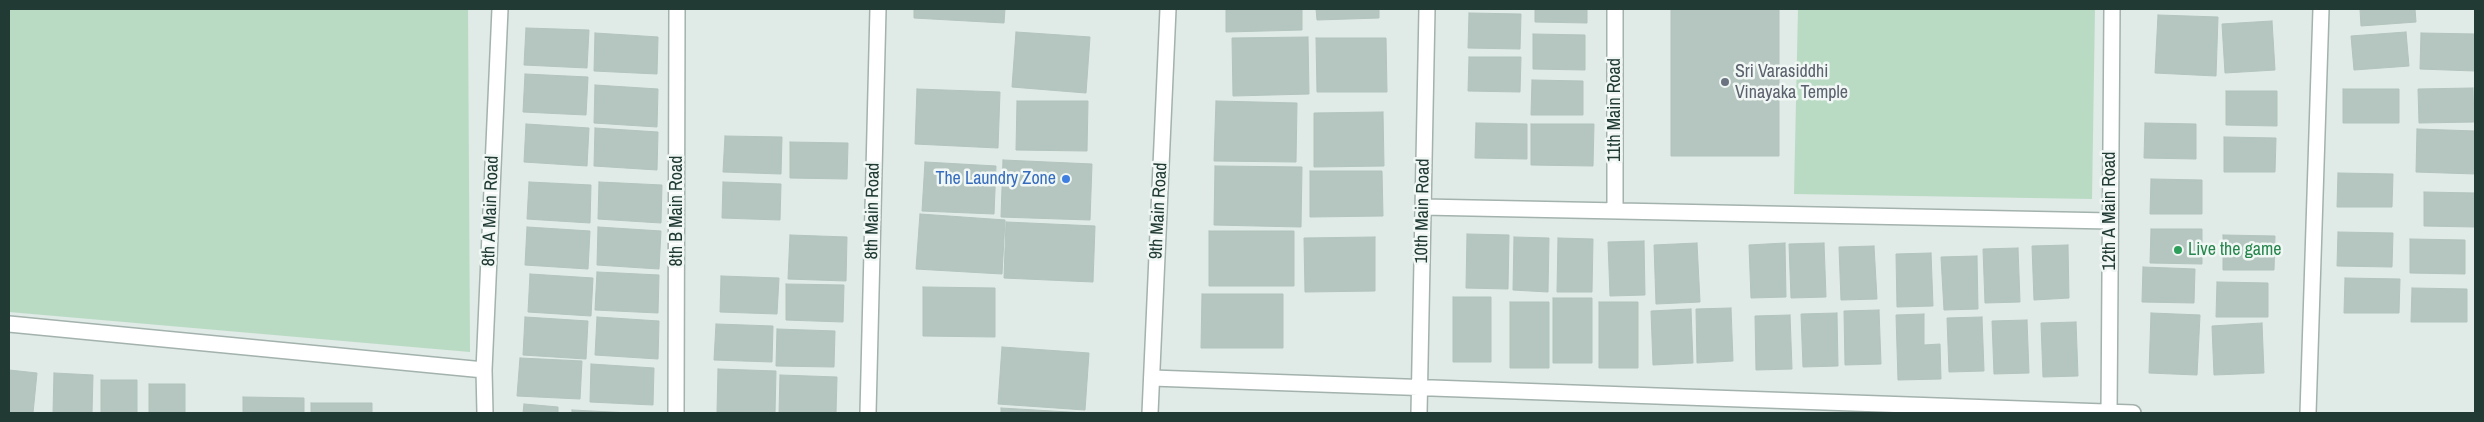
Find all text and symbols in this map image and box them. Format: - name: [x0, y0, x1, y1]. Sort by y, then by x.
- street label: 11th Main Road: [1604, 58, 1626, 162]
- place label: Sri Varasiddhi Vinayaka Temple: [1735, 61, 1848, 104]
- marker: Sri Varasiddhi Vinayaka Temple: [1719, 76, 1731, 88]
- street label: 12th A Main Road: [2099, 152, 2121, 270]
- street label: 8th A Main Road: [478, 155, 504, 267]
- street label: 8th B Main Road: [666, 156, 688, 266]
- street label: 10th Main Road: [1411, 158, 1435, 264]
- street label: 8th Main Road: [861, 162, 885, 260]
- street label: 9th Main Road: [1146, 162, 1172, 260]
- place label: The Laundry Zone: [935, 168, 1056, 190]
- marker: The Laundry Zone: [1060, 173, 1072, 185]
- place label: Live the game: [2188, 239, 2282, 261]
- marker: Live the game: [2172, 244, 2184, 256]

